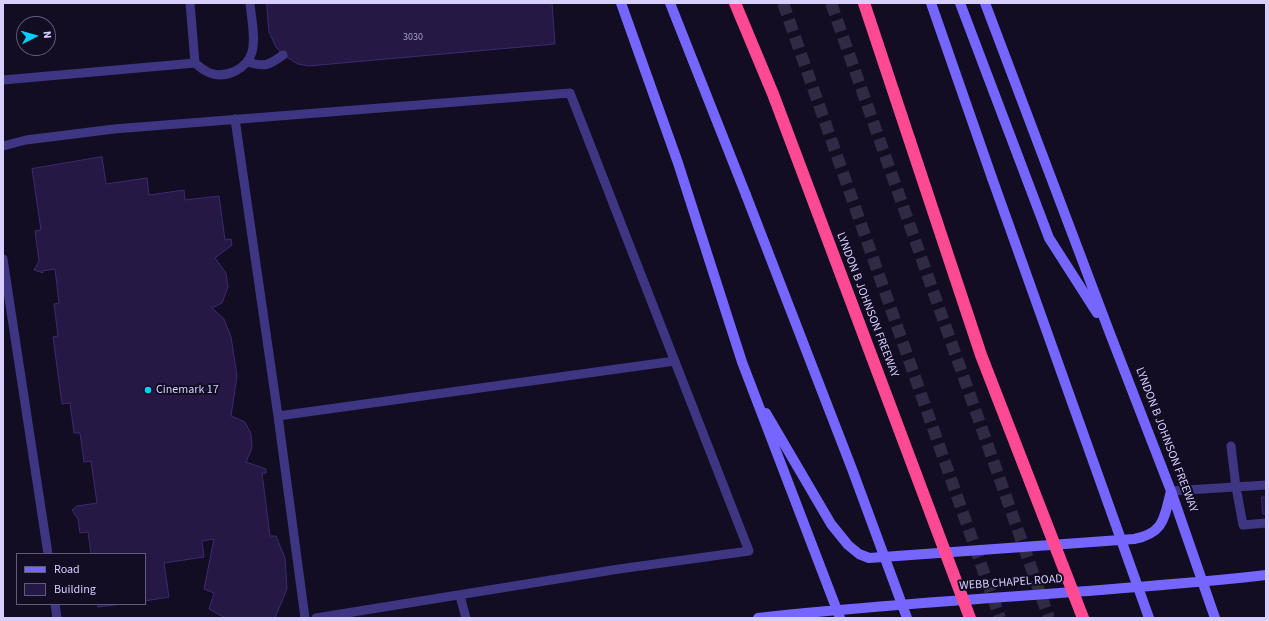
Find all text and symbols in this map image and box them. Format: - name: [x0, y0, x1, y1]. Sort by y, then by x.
- north arrow: [16, 16, 56, 56]
- text: N: [40, 30, 55, 39]
- house number: 3030: [403, 32, 423, 44]
- street label: LYNDON B JOHNSON FREEWAY: [833, 230, 901, 380]
- street label: LYNDON B JOHNSON FREEWAY: [1132, 365, 1200, 515]
- place label: Cinemark 17: [156, 383, 219, 397]
- marker: Cinemark 17: [143, 385, 153, 395]
- legend: [16, 553, 146, 605]
- text: Road: [54, 561, 80, 578]
- street label: WEBB CHAPEL ROAD: [959, 572, 1063, 594]
- text: Building: [54, 581, 96, 598]

